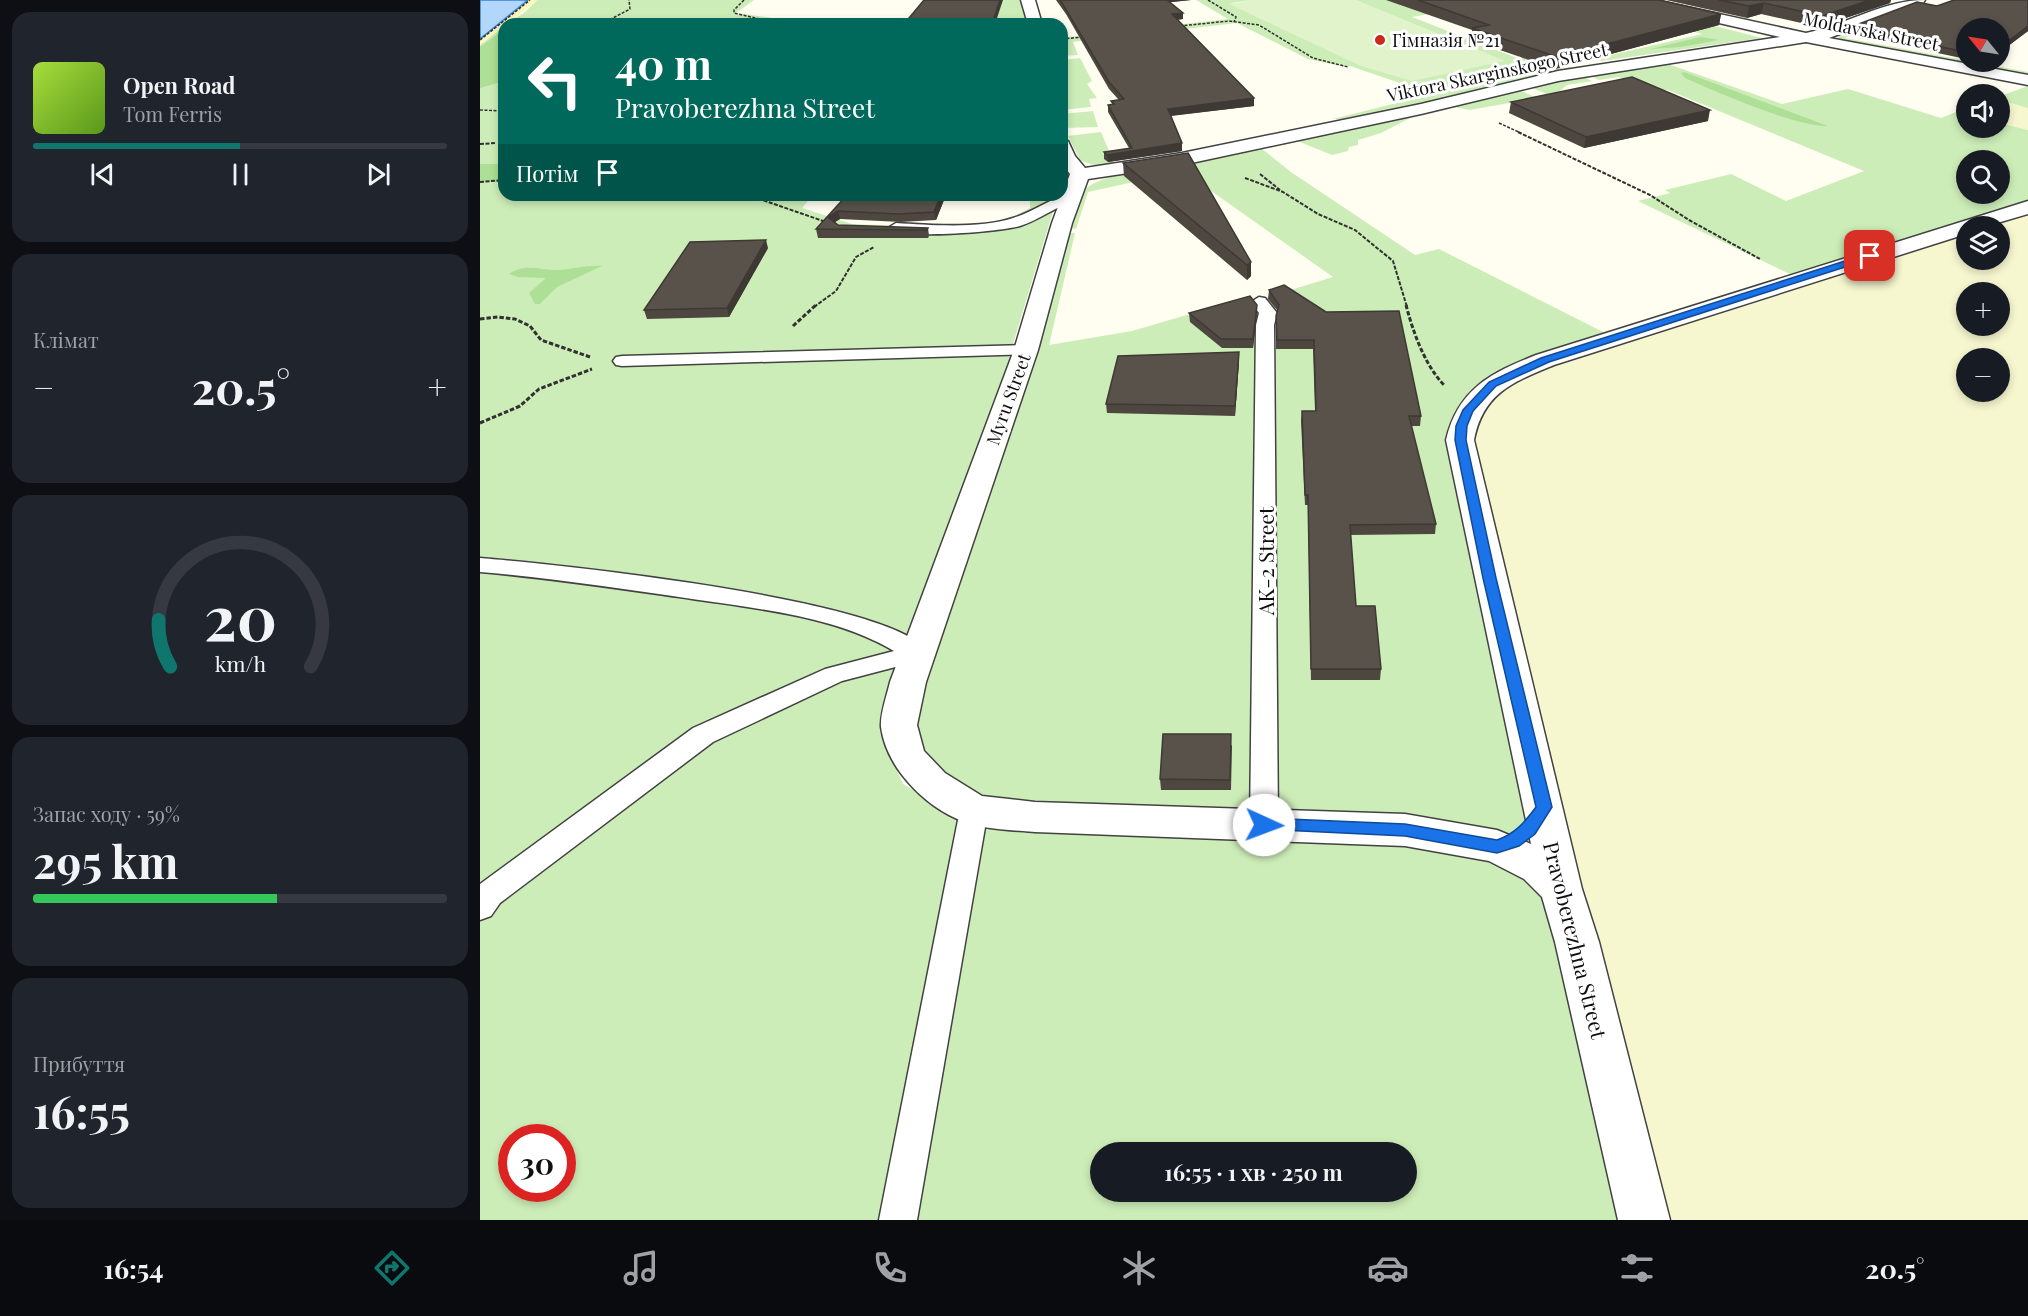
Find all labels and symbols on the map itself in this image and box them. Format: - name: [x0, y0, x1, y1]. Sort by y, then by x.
- street label: Moldavska Street: [1801, 6, 1941, 56]
- north arrow: [1956, 18, 2010, 72]
- place label: Гімназія №21: [1392, 28, 1500, 52]
- marker: Гімназія №21: [1373, 33, 1387, 47]
- street label: Viktora Skarginskogo Street: [1384, 37, 1610, 107]
- pin: [1844, 230, 1895, 281]
- street label: Myru Street: [980, 349, 1036, 448]
- street label: AK-2 Street: [1251, 506, 1279, 616]
- position arrow: [1232, 793, 1296, 857]
- street label: Pravoberezhna Street: [1538, 838, 1614, 1042]
- speed limit sign: 30: [498, 1124, 576, 1202]

